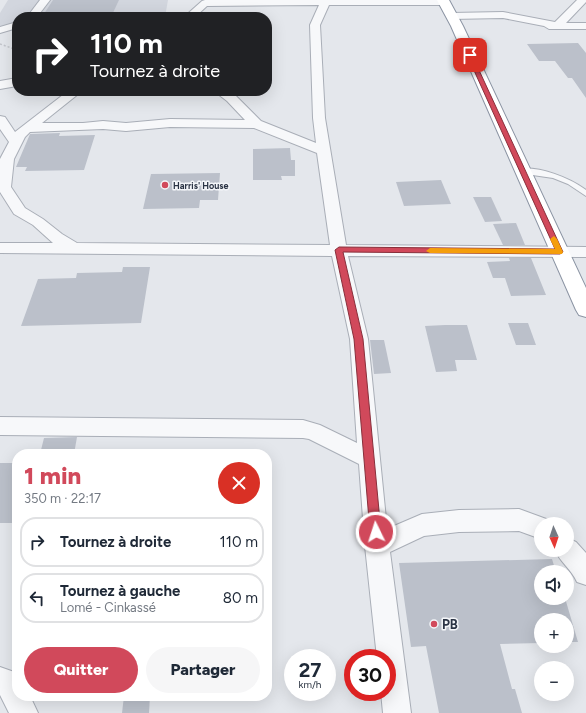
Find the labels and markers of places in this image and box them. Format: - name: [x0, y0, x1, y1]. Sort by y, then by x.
- pin: [453, 38, 487, 72]
- marker: Harris' House: [160, 180, 170, 190]
- place label: Harris' House: [173, 180, 229, 191]
- place label: PB: [442, 617, 458, 632]
- marker: PB: [429, 619, 439, 629]

